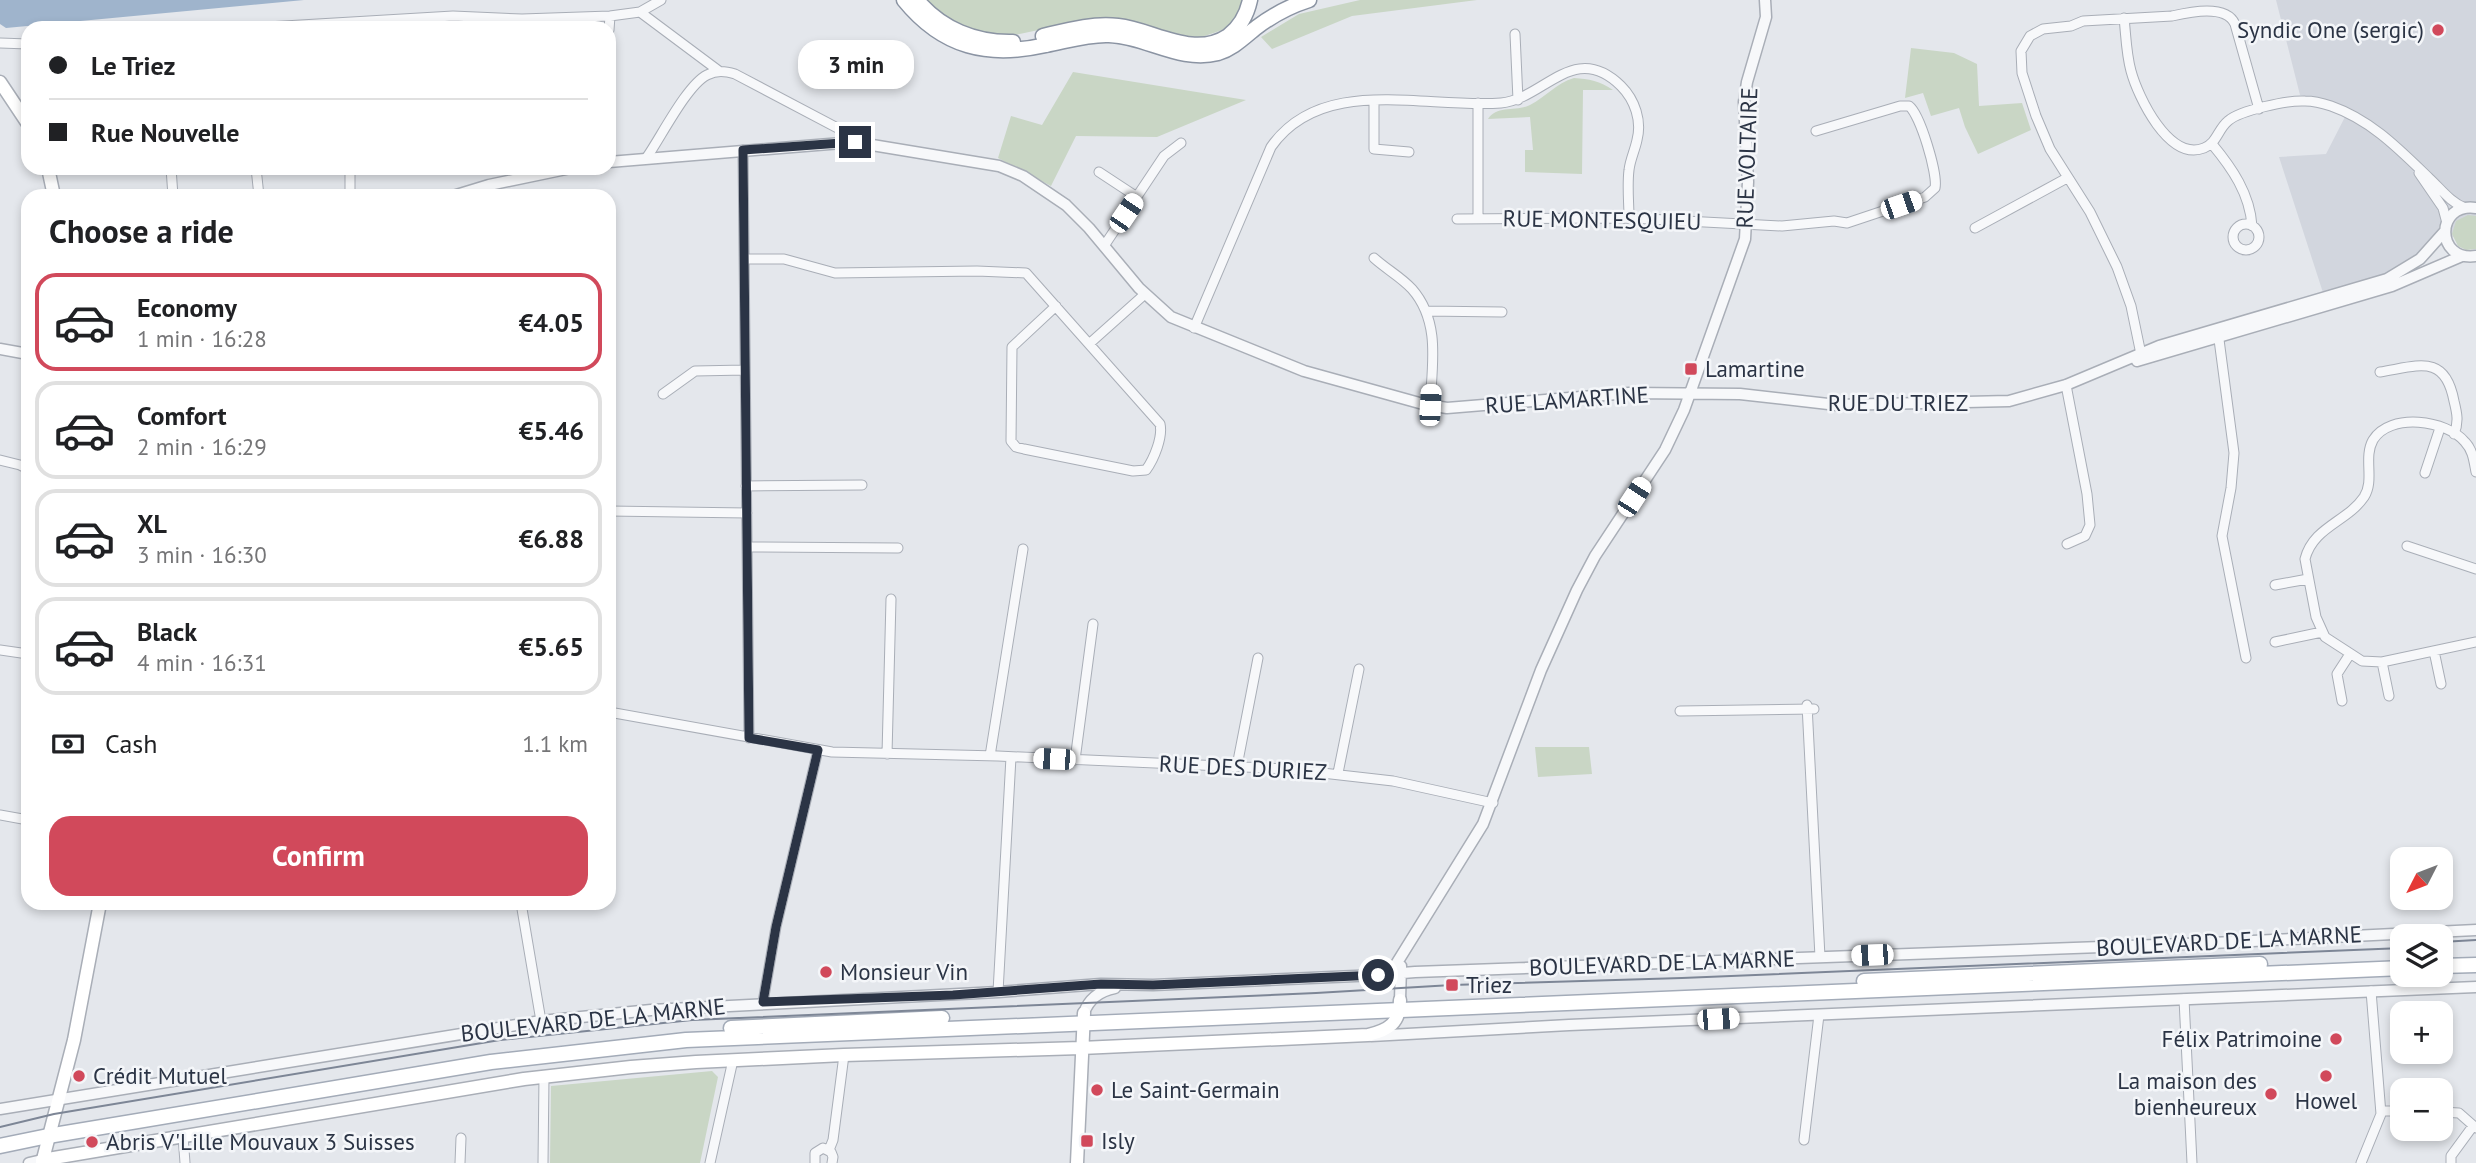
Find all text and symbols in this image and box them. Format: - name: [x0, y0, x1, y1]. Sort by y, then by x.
- place label: Syndic One (sergic): [2237, 15, 2424, 44]
- marker: Syndic One (sergic): [2430, 22, 2446, 38]
- callout: 3 min: [797, 40, 913, 90]
- text: Le Triez: [91, 49, 175, 82]
- text: 3 min: [828, 50, 884, 79]
- street label: RUE VOLTAIRE: [1730, 87, 1763, 229]
- text: Rue Nouvelle: [91, 116, 239, 149]
- route end: [839, 126, 871, 158]
- car: [1878, 188, 1925, 222]
- car: [1106, 190, 1147, 236]
- street label: RUE MONTESQUIEU: [1502, 203, 1702, 236]
- text: Choose a ride: [49, 210, 234, 252]
- icon: car: [53, 291, 116, 354]
- text: Economy: [137, 291, 237, 324]
- text: €4.05: [519, 306, 584, 339]
- text: 1 min · 16:28: [137, 324, 267, 353]
- place label: Lamartine: [1705, 354, 1805, 383]
- marker: Lamartine: [1683, 361, 1699, 377]
- street label: RUE LAMARTINE: [1484, 379, 1650, 420]
- car: [1419, 383, 1442, 427]
- street label: RUE DU TRIEZ: [1828, 388, 1968, 417]
- icon: car: [53, 399, 116, 462]
- text: Comfort: [137, 399, 227, 432]
- text: €5.46: [519, 414, 584, 447]
- text: 2 min · 16:29: [137, 432, 267, 461]
- car: [1614, 474, 1655, 520]
- icon: car: [53, 507, 116, 570]
- text: XL: [137, 507, 167, 540]
- text: €6.88: [519, 522, 584, 555]
- text: 3 min · 16:30: [137, 540, 267, 569]
- icon: car: [53, 615, 116, 678]
- text: Black: [137, 615, 197, 648]
- text: €5.65: [519, 630, 584, 663]
- text: 4 min · 16:31: [137, 648, 267, 677]
- icon: cash: [49, 725, 87, 763]
- text: Cash: [105, 727, 157, 760]
- text: 1.1 km: [522, 729, 588, 758]
- car: [1033, 748, 1076, 770]
- street label: RUE DES DURIEZ: [1158, 749, 1328, 786]
- button: Confirm: [49, 816, 588, 896]
- north arrow: [2390, 847, 2454, 910]
- map controls: [2390, 847, 2453, 1141]
- street label: BOULEVARD DE LA MARNE: [2095, 919, 2363, 962]
- button: layers: [2390, 924, 2453, 987]
- street label: BOULEVARD DE LA MARNE: [1529, 943, 1795, 982]
- car: [1851, 944, 1894, 966]
- place label: Monsieur Vin: [840, 957, 968, 986]
- route start: [1362, 959, 1394, 991]
- marker: Monsieur Vin: [818, 964, 834, 980]
- place label: Triez: [1466, 970, 1512, 999]
- marker: Triez: [1444, 977, 1460, 993]
- street label: BOULEVARD DE LA MARNE: [459, 991, 727, 1048]
- button: +: [2390, 1001, 2453, 1064]
- car: [1697, 1007, 1740, 1031]
- place label: Félix Patrimoine: [2162, 1024, 2322, 1053]
- marker: Félix Patrimoine: [2328, 1031, 2344, 1047]
- place label: Crédit Mutuel: [93, 1061, 227, 1090]
- place label: La maison des bienheureux: [2117, 1066, 2257, 1121]
- marker: Crédit Mutuel: [71, 1068, 87, 1084]
- marker: Howel: [2318, 1068, 2334, 1084]
- place label: Le Saint-Germain: [1111, 1075, 1279, 1104]
- button: −: [2390, 1078, 2453, 1141]
- marker: Le Saint-Germain: [1089, 1082, 1105, 1098]
- marker: La maison des bienheureux: [2263, 1086, 2279, 1102]
- place label: Howel: [2295, 1086, 2358, 1115]
- place label: Isly: [1101, 1126, 1135, 1155]
- place label: Abris V'Lille Mouvaux 3 Suisses: [106, 1127, 415, 1156]
- marker: Isly: [1079, 1133, 1095, 1149]
- marker: Abris V'Lille Mouvaux 3 Suisses: [84, 1134, 100, 1150]

